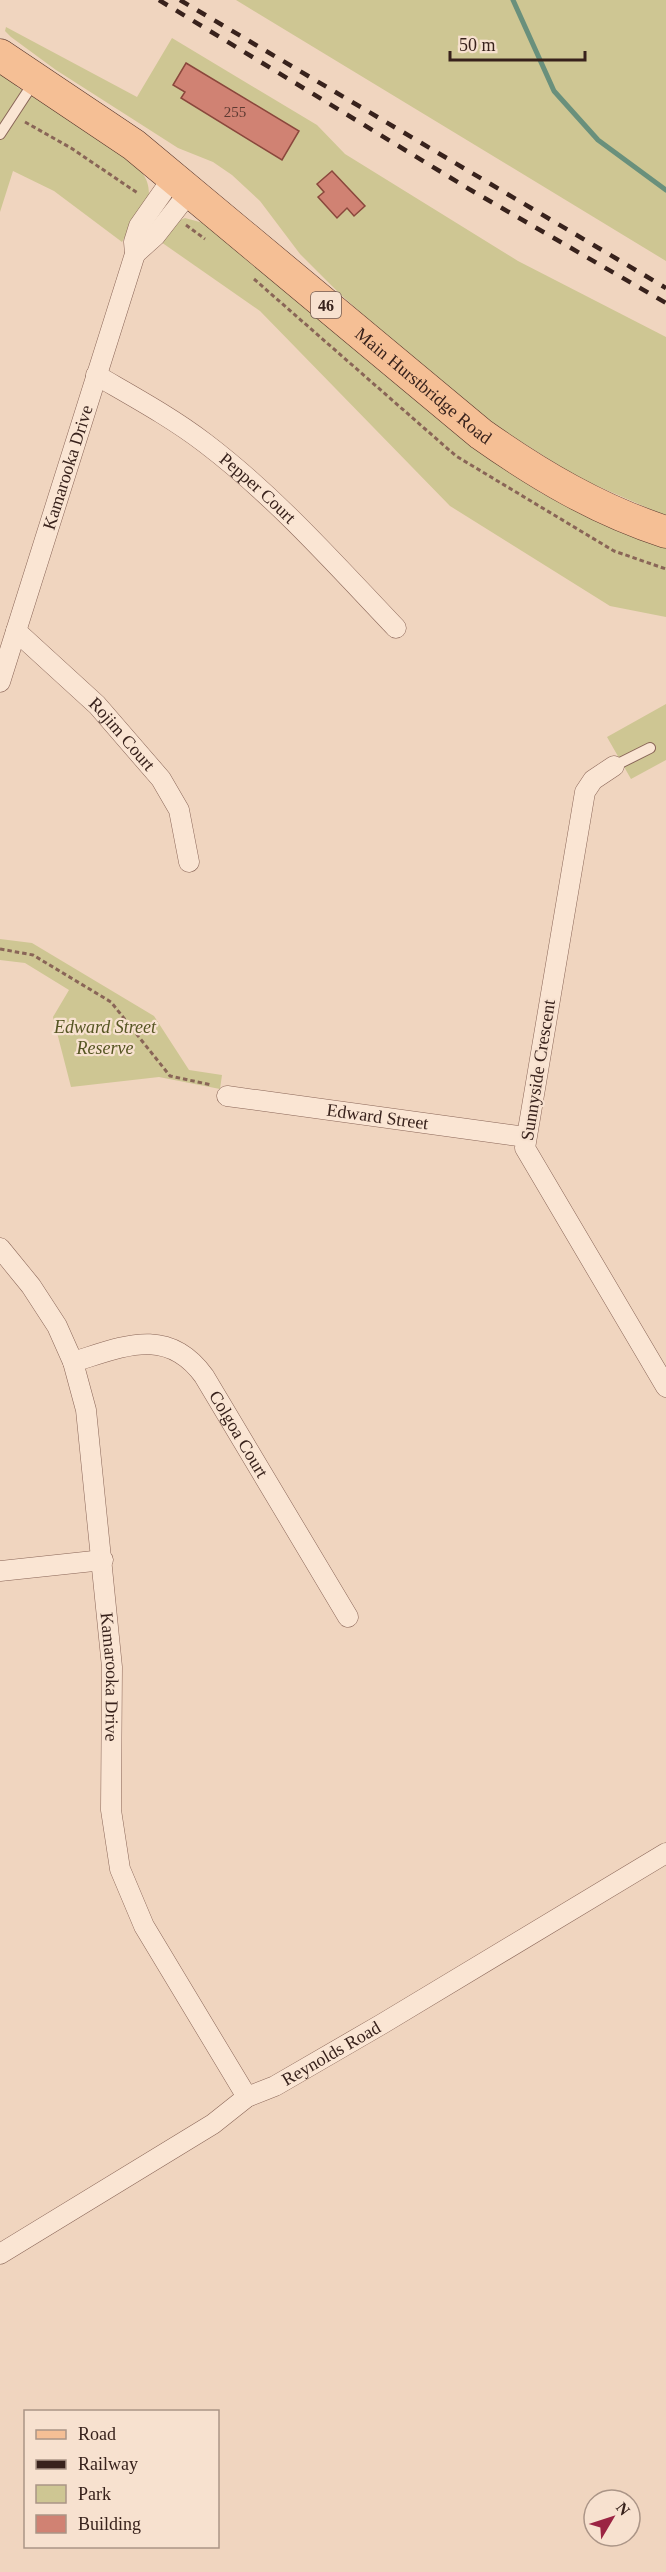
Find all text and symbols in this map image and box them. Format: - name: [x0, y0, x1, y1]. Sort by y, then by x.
- scale bar: [450, 24, 585, 62]
- text: 50 m: [459, 35, 496, 55]
- house number: 255: [224, 104, 246, 120]
- road number: 46: [311, 292, 341, 318]
- street label: Main Hurstbridge Road: [351, 324, 495, 448]
- street label: Kamarooka Drive: [39, 403, 97, 532]
- street label: Pepper Court: [216, 449, 300, 528]
- street label: Rojim Court: [85, 693, 159, 775]
- street label: Sunnyside Crescent: [517, 998, 559, 1142]
- park label: Edward Street Reserve: [53, 1017, 157, 1058]
- street label: Edward Street: [325, 1100, 430, 1134]
- street label: Colgoa Court: [205, 1387, 272, 1481]
- street label: Kamarooka Drive: [97, 1611, 122, 1742]
- street label: Reynolds Road: [278, 2017, 384, 2090]
- legend: [24, 2410, 219, 2548]
- text: Road: [78, 2424, 116, 2444]
- text: Railway: [78, 2454, 138, 2474]
- text: Park: [78, 2484, 111, 2504]
- north arrow: [582, 2488, 642, 2548]
- text: N: [613, 2499, 634, 2519]
- text: Building: [78, 2514, 141, 2534]

